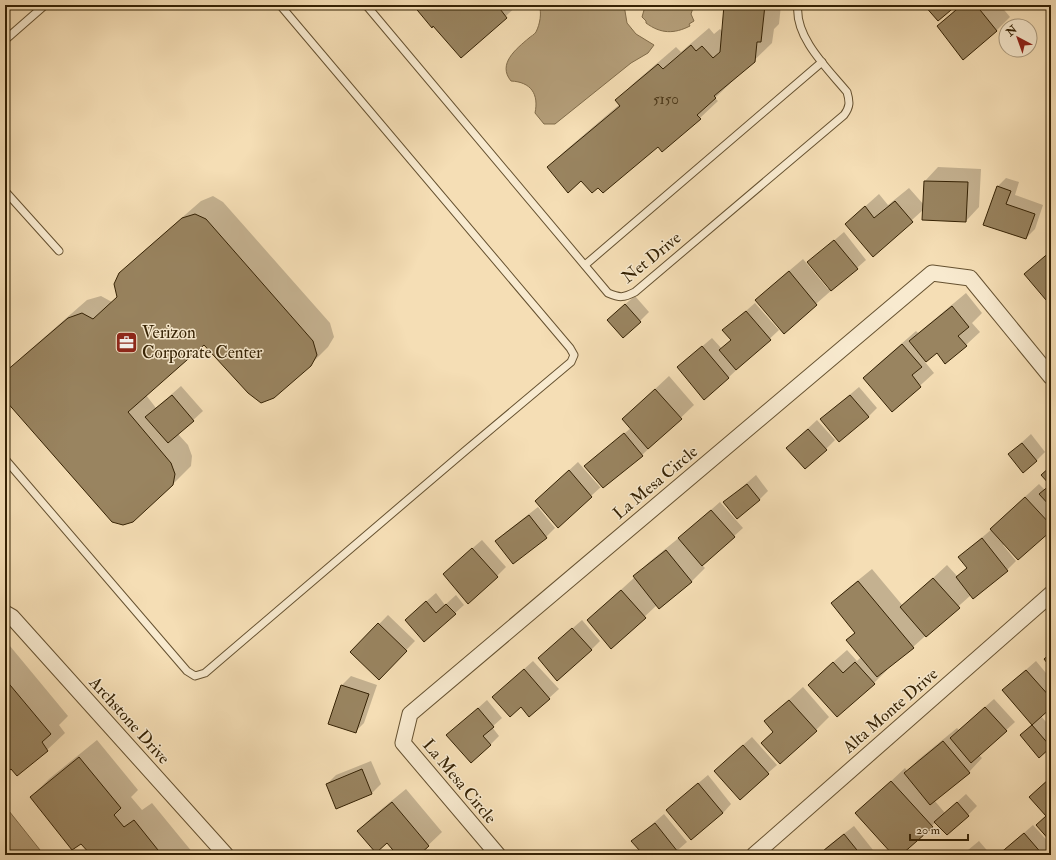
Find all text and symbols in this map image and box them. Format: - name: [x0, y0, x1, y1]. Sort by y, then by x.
- north arrow: [998, 18, 1038, 58]
- text: N: [1003, 22, 1021, 40]
- house number: 5150: [653, 90, 679, 109]
- street label: Net Drive: [618, 227, 685, 288]
- place label: Verizon Corporate Center: [142, 322, 263, 364]
- office icon: Verizon Corporate Center: [114, 329, 140, 355]
- street label: La Mesa Circle: [609, 441, 702, 524]
- street label: Alta Monte Drive: [838, 663, 942, 758]
- street label: Archstone Drive: [84, 671, 174, 768]
- street label: La Mesa Circle: [418, 735, 501, 828]
- scale bar: [910, 816, 968, 842]
- text: 20 m: [916, 823, 941, 838]

